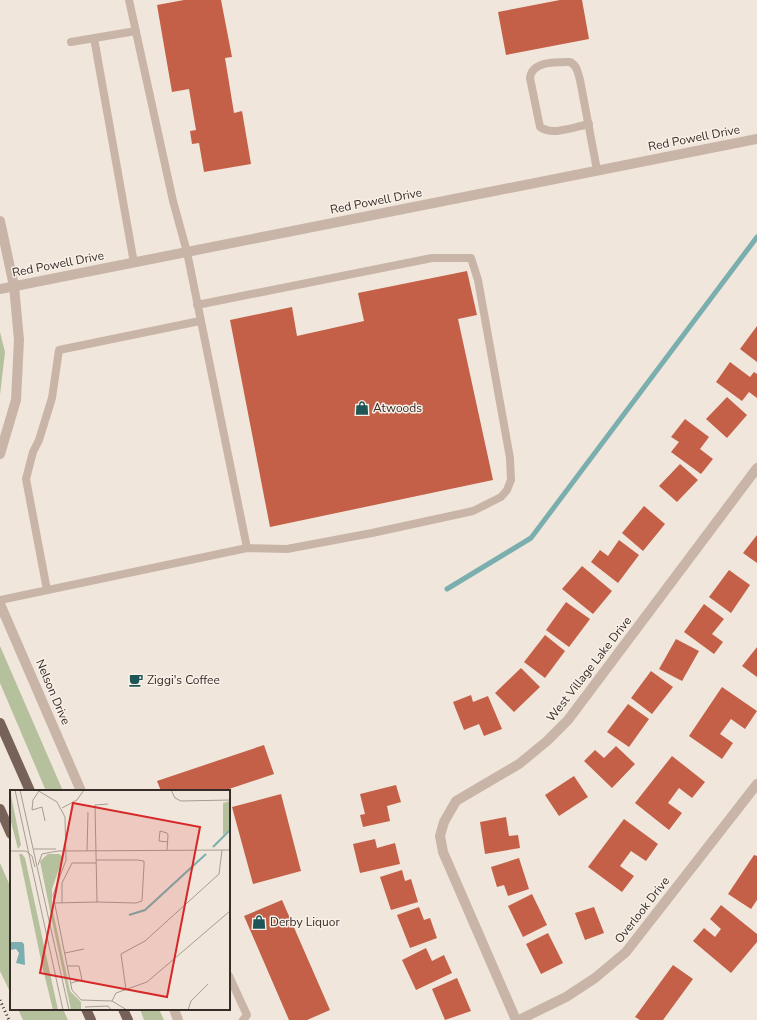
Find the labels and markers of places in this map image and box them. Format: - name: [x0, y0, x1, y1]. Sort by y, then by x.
- shop icon: Atwoods: [354, 400, 370, 416]
- place label: Atwoods: [373, 400, 422, 416]
- cafe icon: Ziggi's Coffee: [128, 672, 144, 688]
- place label: Ziggi's Coffee: [147, 672, 220, 688]
- shop icon: Derby Liquor: [251, 914, 267, 930]
- place label: Derby Liquor: [270, 914, 340, 930]

